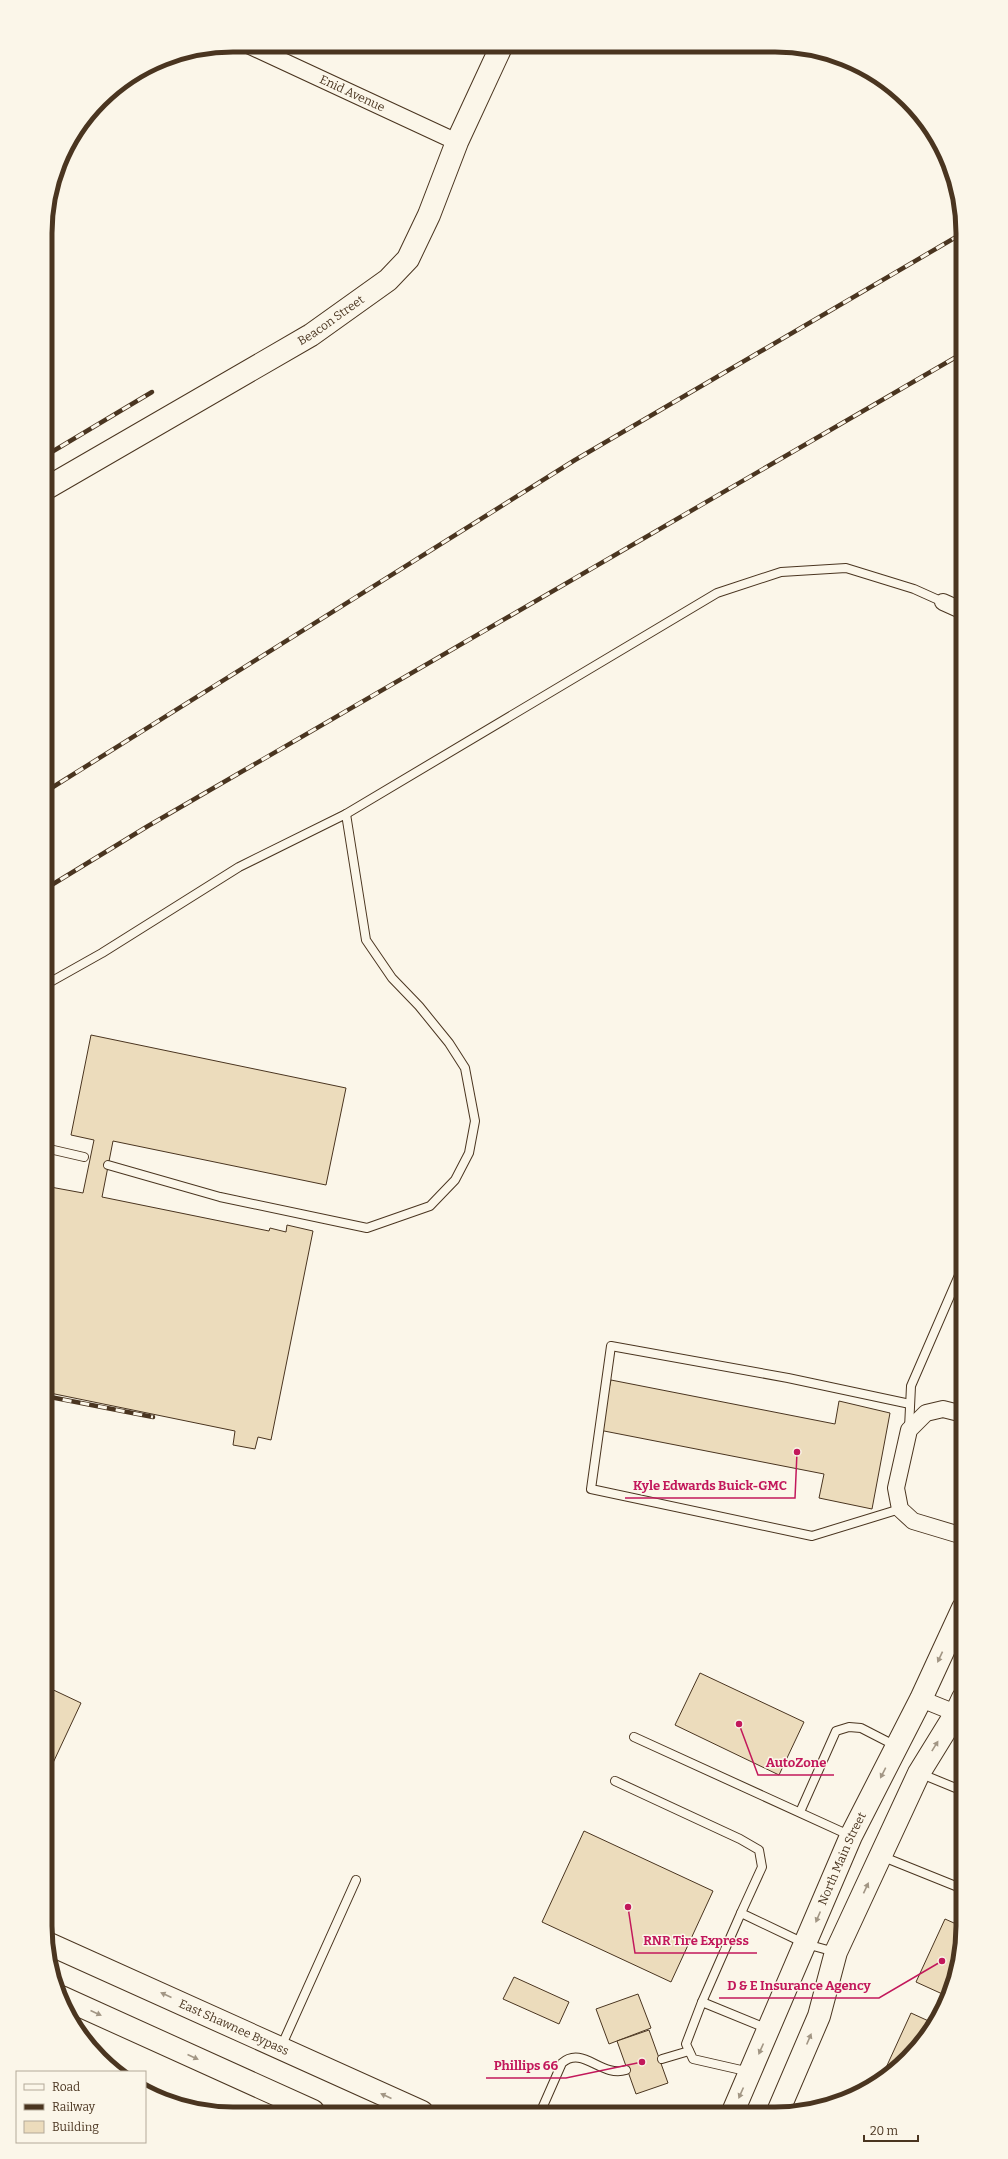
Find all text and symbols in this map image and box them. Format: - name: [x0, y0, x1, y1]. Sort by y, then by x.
- street label: Enid Avenue: [317, 72, 387, 115]
- street label: Beacon Street: [295, 292, 367, 348]
- callout: Kyle Edwards Buick-GMC: [625, 1473, 795, 1498]
- text: Kyle Edwards Buick-GMC: [633, 1478, 787, 1493]
- one-way arrow: [937, 1651, 943, 1662]
- one-way arrow: [932, 1740, 939, 1752]
- callout: AutoZone: [758, 1750, 834, 1775]
- text: AutoZone: [766, 1755, 826, 1770]
- one-way arrow: [880, 1767, 886, 1779]
- street label: North Main Street: [815, 1809, 869, 1907]
- one-way arrow: [863, 1882, 869, 1893]
- one-way arrow: [814, 1911, 820, 1923]
- callout: RNR Tire Express: [635, 1928, 757, 1953]
- text: RNR Tire Express: [643, 1933, 749, 1948]
- callout: D & E Insurance Agency: [719, 1973, 879, 1998]
- text: D & E Insurance Agency: [727, 1978, 872, 1993]
- one-way arrow: [161, 1992, 172, 1998]
- street label: East Shawnee Bypass: [177, 1996, 291, 2058]
- one-way arrow: [91, 2010, 102, 2016]
- one-way arrow: [806, 2033, 812, 2045]
- one-way arrow: [758, 2044, 764, 2055]
- callout: Phillips 66: [486, 2053, 566, 2078]
- one-way arrow: [188, 2054, 199, 2060]
- text: Phillips 66: [494, 2058, 559, 2073]
- legend: [16, 2071, 146, 2143]
- text: Road: [52, 2080, 80, 2094]
- one-way arrow: [738, 2087, 744, 2098]
- one-way arrow: [381, 2093, 392, 2099]
- text: Railway: [52, 2100, 96, 2114]
- scale bar: [864, 2117, 918, 2143]
- text: Building: [52, 2120, 99, 2134]
- text: 20 m: [870, 2124, 899, 2138]

